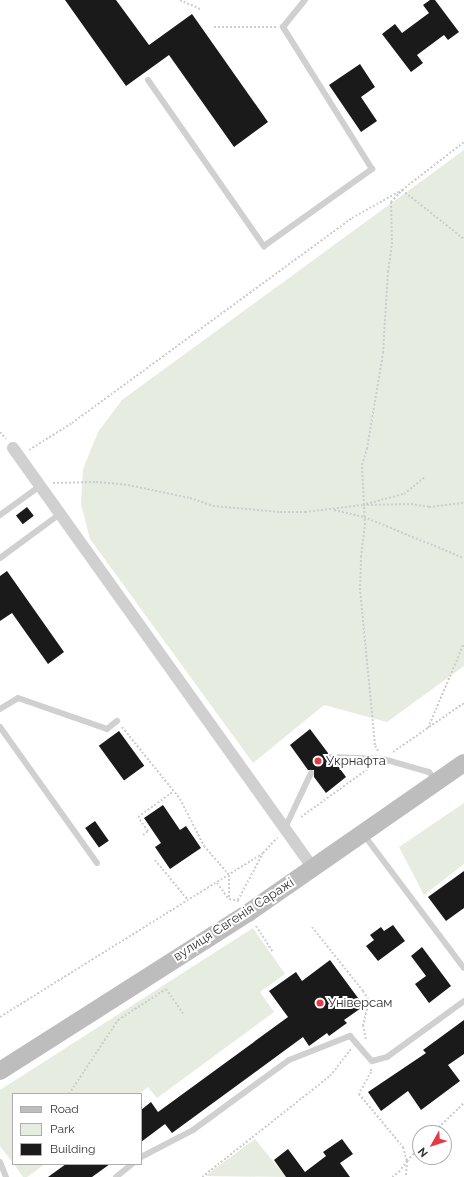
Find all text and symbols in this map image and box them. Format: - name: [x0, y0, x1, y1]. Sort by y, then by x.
- place label: Укрнафта: [326, 753, 386, 769]
- marker: Укрнафта: [313, 756, 323, 766]
- street label: вулиця Євгенія Саражі: [171, 875, 297, 965]
- place label: Універсам: [328, 995, 392, 1011]
- marker: Універсам: [315, 998, 325, 1008]
- legend: [12, 1093, 142, 1165]
- text: Road: [50, 1102, 79, 1116]
- text: Park: [50, 1122, 75, 1136]
- north arrow: [412, 1125, 452, 1165]
- text: Building: [50, 1142, 96, 1156]
- text: N: [415, 1145, 431, 1160]

